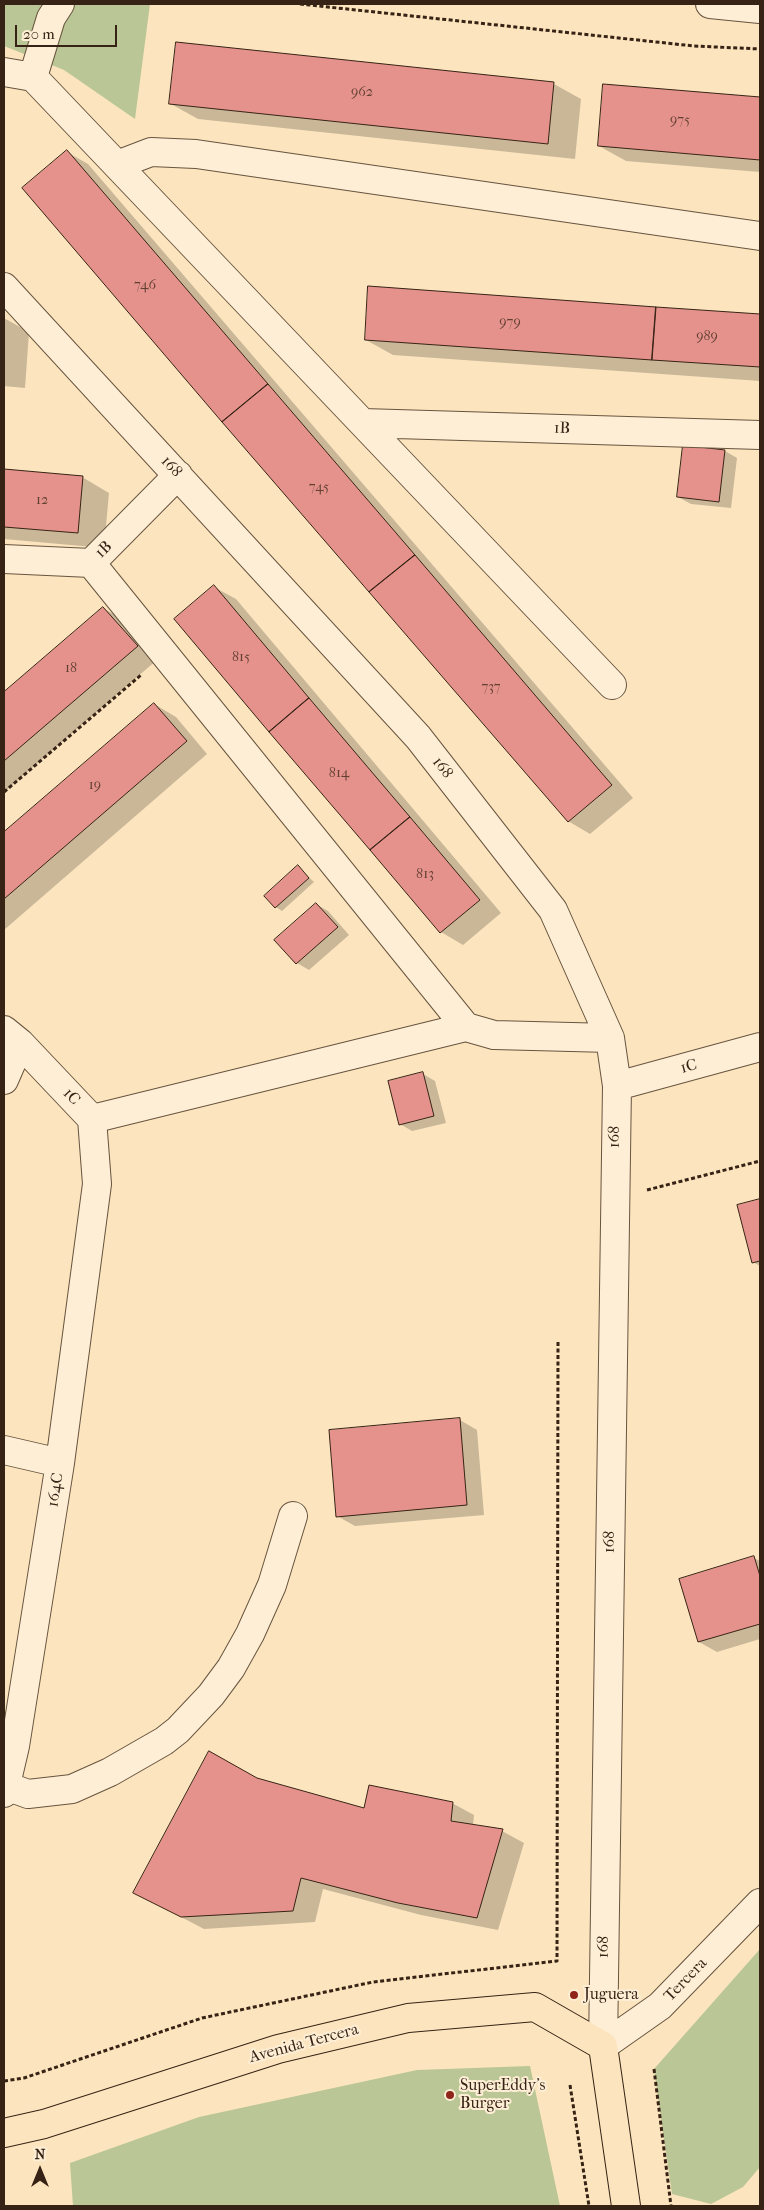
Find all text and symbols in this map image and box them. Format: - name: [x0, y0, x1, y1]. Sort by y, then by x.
- scale bar: [18, 15, 120, 47]
- text: 20 m: [23, 25, 55, 43]
- house number: 962: [351, 85, 373, 101]
- house number: 975: [670, 113, 690, 129]
- house number: 746: [134, 278, 156, 294]
- house number: 979: [499, 315, 521, 331]
- house number: 989: [696, 329, 718, 345]
- street label: 1B: [554, 419, 570, 439]
- street label: 168: [156, 452, 186, 482]
- house number: 745: [309, 480, 329, 496]
- house number: 12: [36, 493, 48, 509]
- street label: 1B: [92, 538, 116, 562]
- house number: 815: [232, 650, 250, 666]
- house number: 18: [65, 661, 77, 677]
- house number: 737: [481, 680, 501, 696]
- street label: 168: [428, 753, 456, 783]
- house number: 814: [329, 766, 349, 782]
- house number: 19: [89, 778, 101, 794]
- house number: 813: [416, 867, 434, 883]
- street label: 1C: [679, 1056, 699, 1078]
- street label: 1C: [58, 1084, 84, 1110]
- street label: 168: [605, 1126, 625, 1148]
- street label: 164C: [44, 1471, 68, 1509]
- street label: 168: [600, 1531, 620, 1553]
- street label: 168: [594, 1936, 614, 1958]
- street label: Tercera: [661, 1954, 711, 2006]
- place label: Juguera: [584, 1985, 639, 2005]
- marker: Juguera: [568, 1989, 580, 2001]
- street label: Avenida Tercera: [247, 2020, 361, 2068]
- place label: SuperEddy's Burger: [460, 2076, 545, 2114]
- marker: SuperEddy's Burger: [444, 2089, 456, 2101]
- north arrow: [15, 2145, 65, 2195]
- text: N: [35, 2146, 45, 2163]

